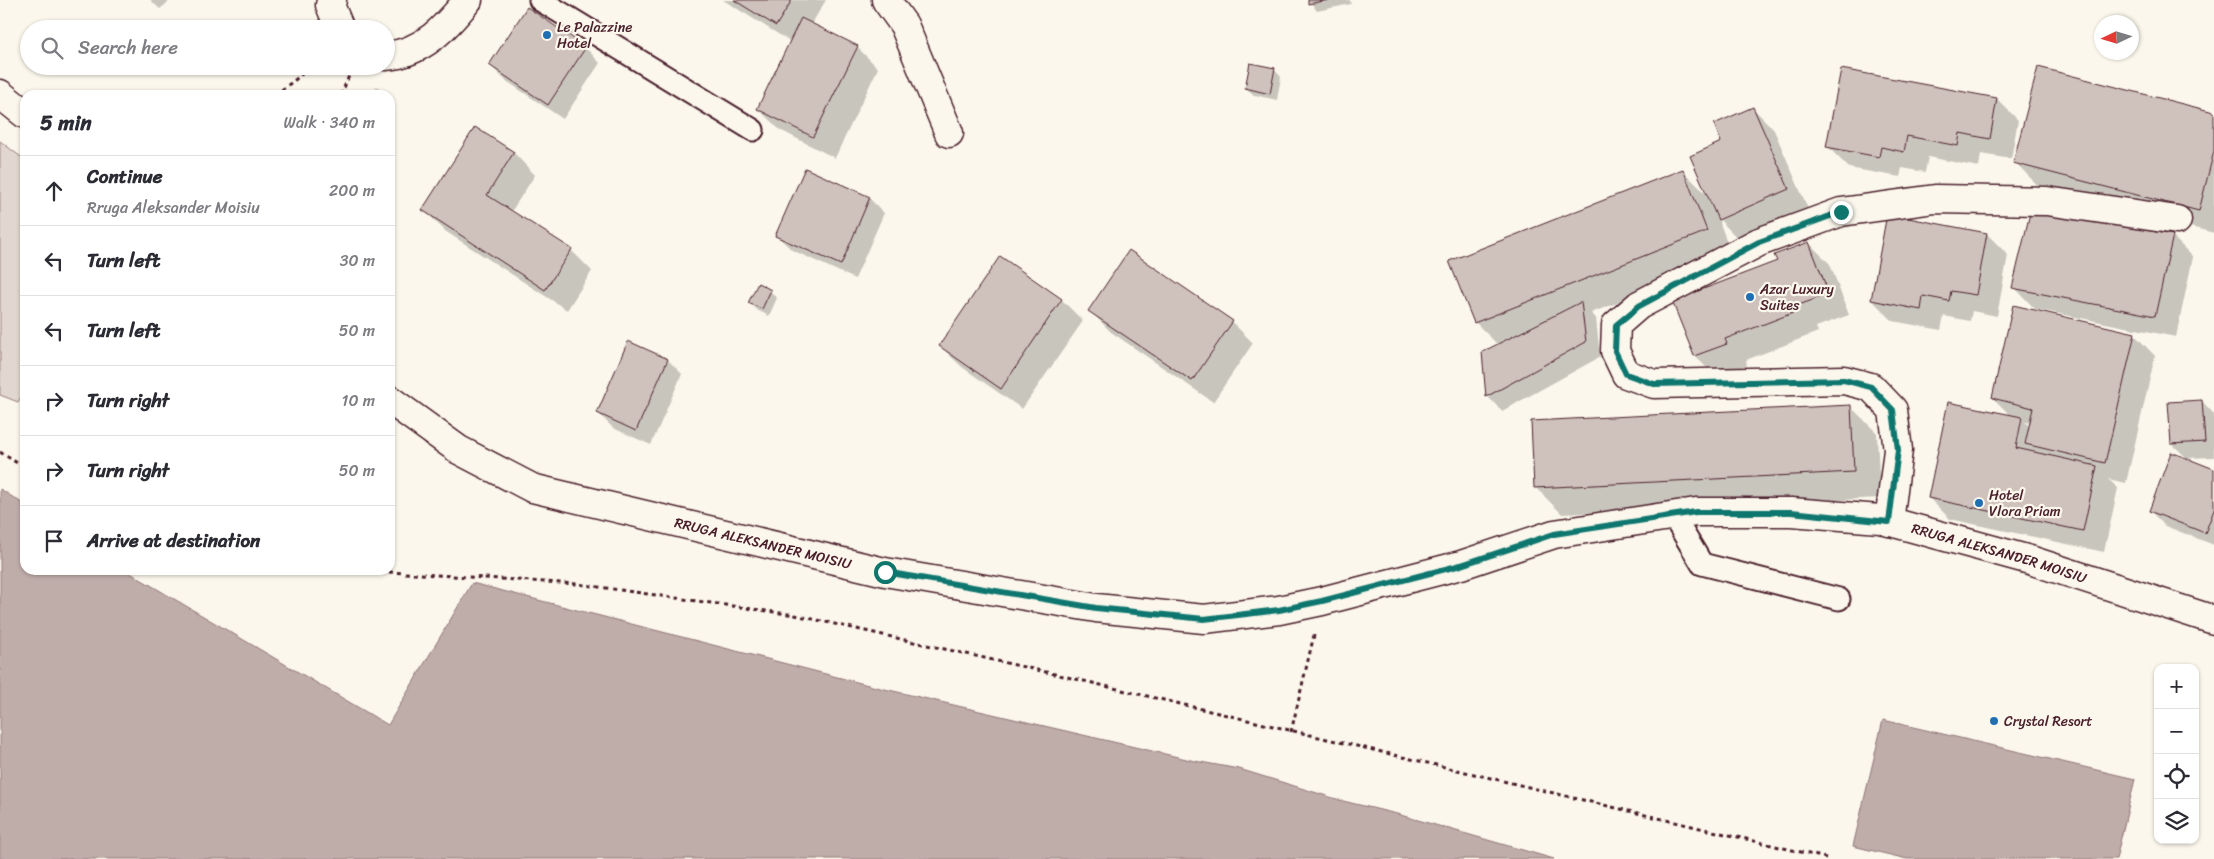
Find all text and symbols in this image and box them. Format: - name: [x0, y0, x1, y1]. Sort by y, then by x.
- place label: Le Palazzine Hotel: [557, 15, 632, 56]
- north arrow: [2094, 15, 2139, 60]
- search box: [20, 20, 395, 75]
- marker: Le Palazzine Hotel: [541, 29, 553, 41]
- text: Search here: [78, 31, 178, 64]
- icon: search: [38, 34, 66, 62]
- text: 5 min: [40, 104, 92, 142]
- text: Walk · 340 m: [284, 108, 375, 137]
- text: Continue: [87, 160, 163, 193]
- text: 200 m: [329, 176, 375, 205]
- icon: ahead: [40, 177, 68, 205]
- text: Rruga Aleksander Moisiu: [87, 193, 260, 222]
- route end: [1830, 201, 1853, 224]
- text: Turn left: [87, 244, 160, 277]
- text: 30 m: [340, 246, 375, 275]
- icon: left: [40, 247, 68, 275]
- place label: Azar Luxury Suites: [1759, 277, 1835, 318]
- marker: Azar Luxury Suites: [1744, 291, 1756, 303]
- text: Turn left: [87, 314, 160, 347]
- text: 50 m: [339, 316, 375, 345]
- icon: left: [40, 317, 68, 345]
- text: Turn right: [87, 384, 169, 417]
- text: 10 m: [342, 386, 375, 415]
- icon: right: [40, 387, 68, 415]
- text: Turn right: [87, 454, 169, 487]
- text: 50 m: [339, 456, 375, 485]
- icon: right: [40, 457, 68, 485]
- place label: Hotel Vlora Priam: [1989, 483, 2061, 524]
- marker: Hotel Vlora Priam: [1973, 497, 1985, 509]
- street label: RRUGA ALEKSANDER MOISIU: [672, 510, 855, 576]
- street label: RRUGA ALEKSANDER MOISIU: [1909, 516, 2091, 590]
- text: Arrive at destination: [87, 524, 260, 557]
- icon: arrive: [40, 527, 68, 555]
- route start: [874, 561, 897, 584]
- map controls: [2154, 664, 2199, 844]
- button: +: [2154, 664, 2199, 709]
- place label: Crystal Resort: [2004, 709, 2092, 734]
- button: −: [2154, 709, 2199, 754]
- marker: Crystal Resort: [1988, 715, 2000, 727]
- button: locate: [2154, 754, 2199, 799]
- button: layers: [2154, 799, 2199, 844]

